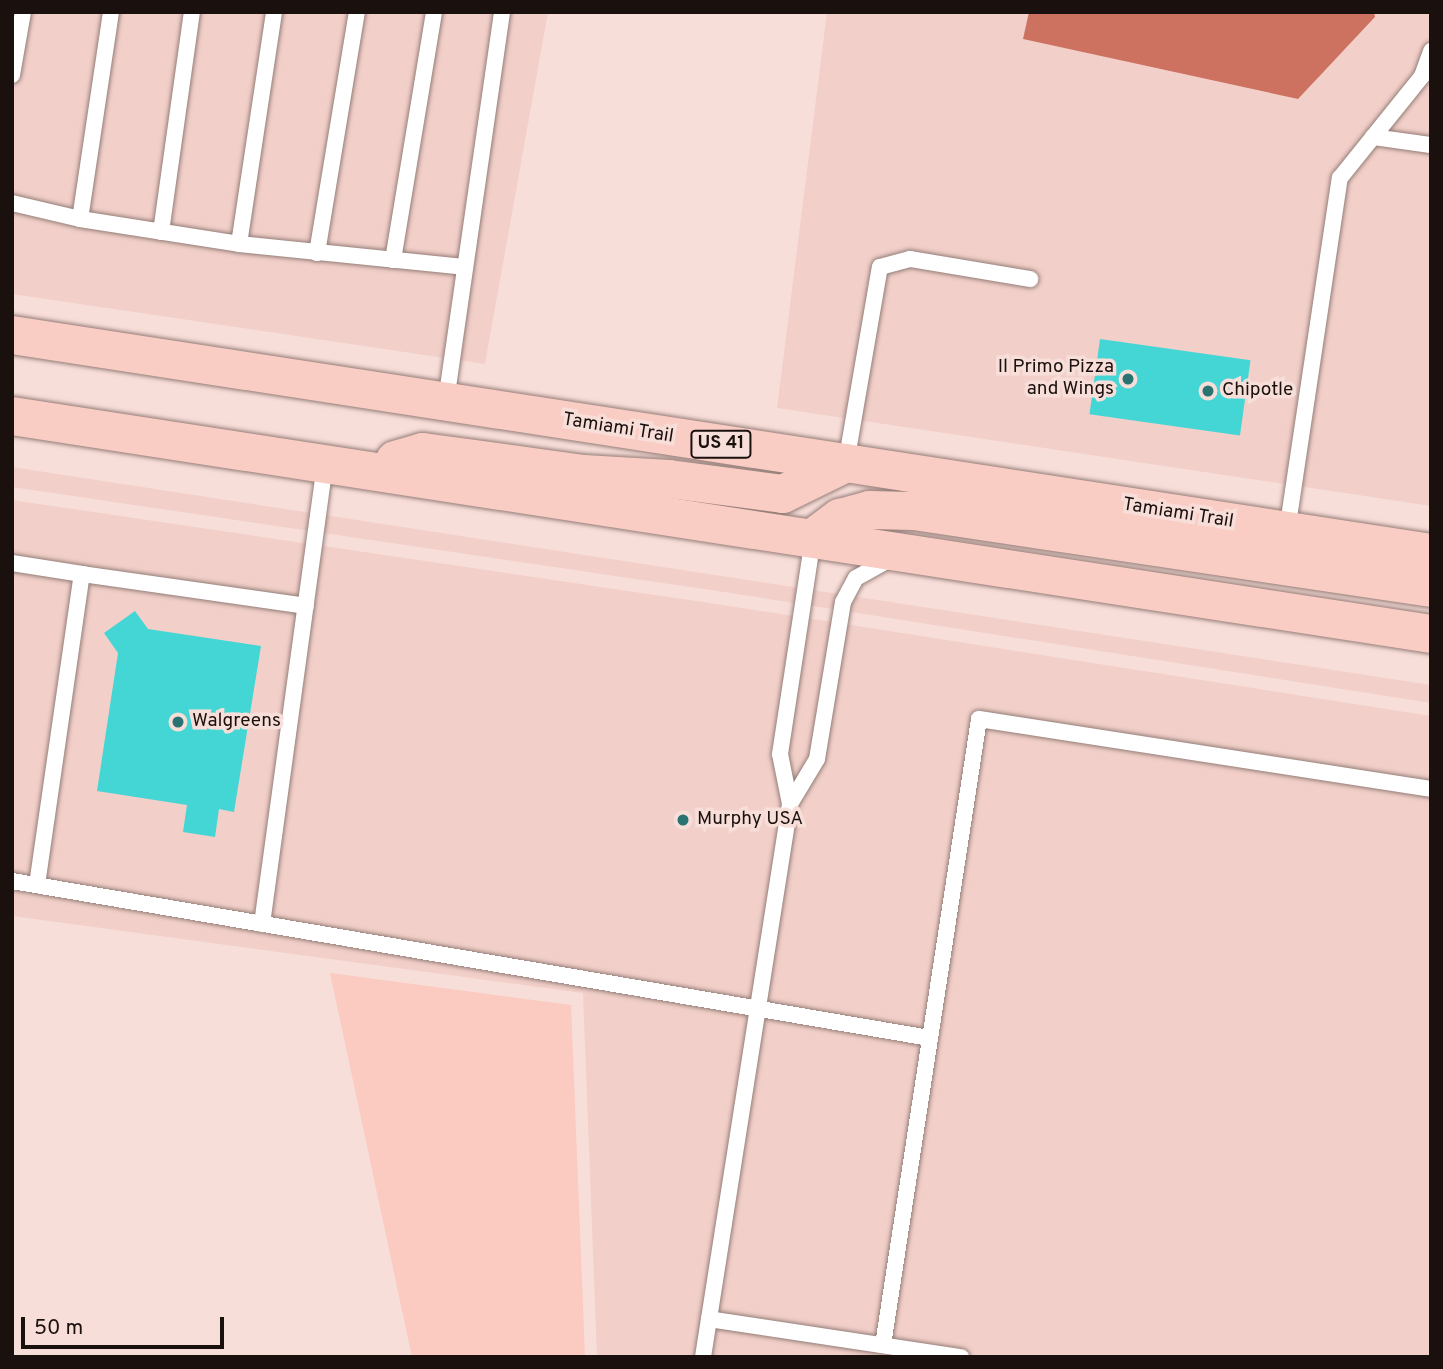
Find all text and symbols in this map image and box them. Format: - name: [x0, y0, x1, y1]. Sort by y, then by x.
- place label: Il Primo Pizza and Wings: [998, 357, 1114, 401]
- marker: Il Primo Pizza and Wings: [1120, 371, 1136, 387]
- place label: Chipotle: [1222, 380, 1293, 402]
- marker: Chipotle: [1200, 383, 1216, 399]
- street label: Tamiami Trail: [560, 409, 676, 449]
- road number: US 41: [690, 430, 752, 458]
- street label: Tamiami Trail: [1120, 494, 1236, 534]
- place label: Walgreens: [192, 711, 281, 733]
- marker: Walgreens: [170, 714, 186, 730]
- place label: Murphy USA: [697, 809, 803, 831]
- marker: Murphy USA: [675, 812, 691, 828]
- scale bar: [24, 1302, 228, 1346]
- text: 50 m: [34, 1315, 83, 1342]

